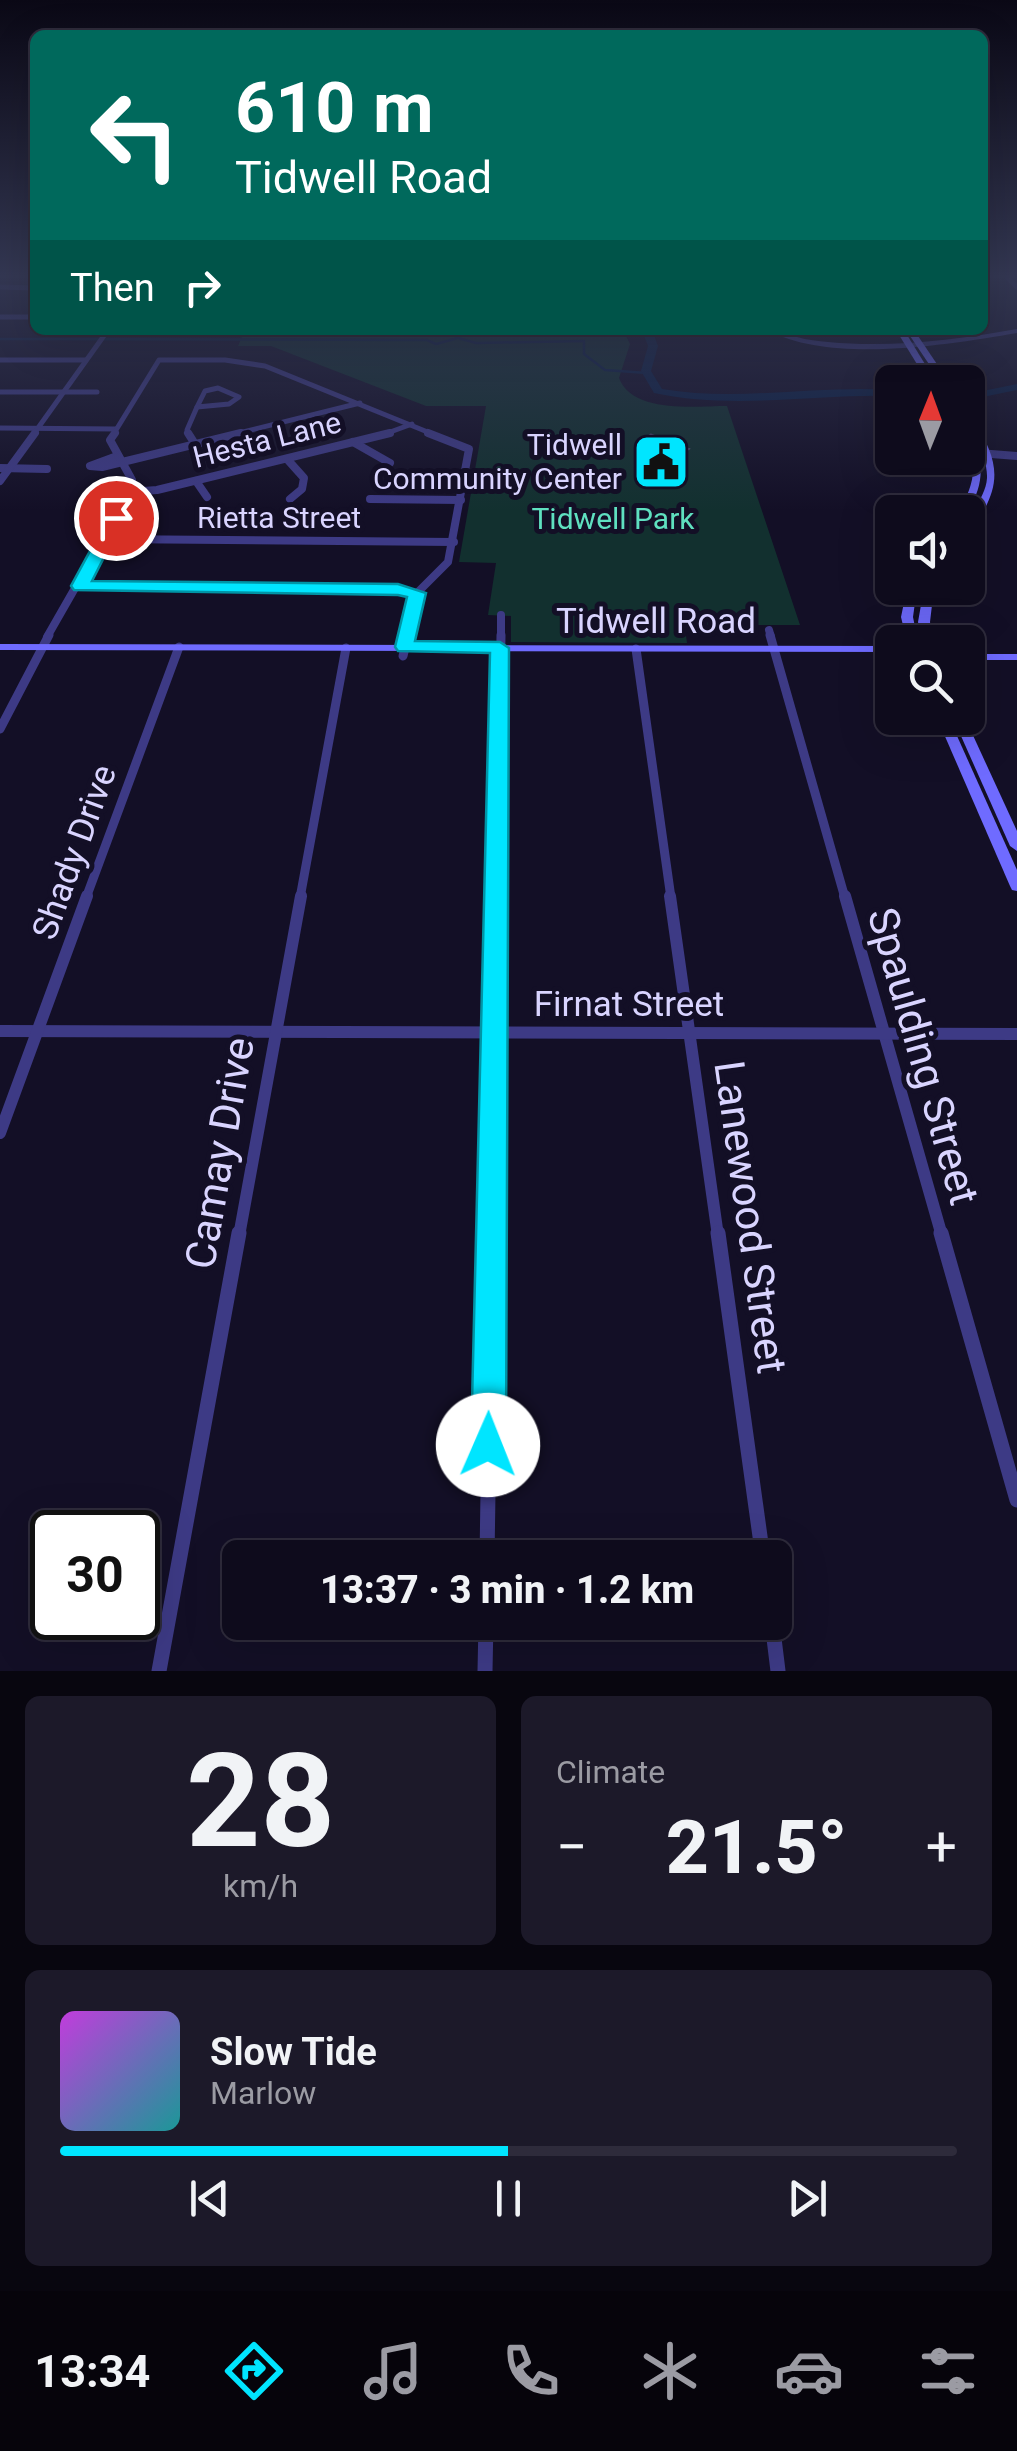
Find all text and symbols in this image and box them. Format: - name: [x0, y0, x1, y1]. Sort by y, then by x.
- text: 610 m: [235, 67, 434, 149]
- icon: left: [70, 70, 200, 200]
- text: Tidwell Road: [235, 151, 492, 204]
- icon: right: [175, 260, 230, 315]
- text: Then: [70, 266, 155, 310]
- north arrow: [875, 365, 985, 475]
- map controls: [875, 365, 985, 735]
- street label: Hesta Lane: [189, 404, 345, 475]
- place label: Tidwell Community Center: [373, 427, 622, 496]
- public building icon: Tidwell Community Center: [631, 432, 691, 492]
- pin: [74, 476, 159, 561]
- icon: arrive: [89, 491, 144, 546]
- button: sound: [875, 495, 985, 605]
- street label: Rietta Street: [197, 500, 361, 535]
- park label: Tidwell Park: [531, 501, 695, 536]
- street label: Tidwell Road: [556, 601, 756, 642]
- button: search: [875, 625, 985, 735]
- street label: Shady Drive: [24, 759, 125, 945]
- street label: Spaulding Street: [858, 902, 989, 1210]
- street label: Firnat Street: [534, 984, 724, 1025]
- street label: Camay Drive: [175, 1034, 264, 1273]
- street label: Lanewood Street: [704, 1058, 797, 1377]
- position arrow: [436, 1393, 540, 1497]
- speed limit sign: 30: [30, 1510, 160, 1640]
- text: 13:37 · 3 min · 1.2 km: [320, 1568, 694, 1612]
- text: 28: [186, 1725, 335, 1878]
- text: Climate: [556, 1753, 665, 1791]
- text: 21.5°: [666, 1803, 847, 1891]
- text: −: [556, 1815, 587, 1879]
- text: +: [926, 1815, 957, 1879]
- text: km/h: [223, 1867, 298, 1905]
- text: Slow Tide: [210, 2030, 377, 2074]
- text: Marlow: [210, 2074, 316, 2112]
- icon: previous: [182, 2171, 237, 2226]
- icon: pause: [481, 2171, 536, 2226]
- icon: next: [780, 2171, 835, 2226]
- icon: directions: [219, 2336, 289, 2406]
- icon: music: [358, 2336, 428, 2406]
- icon: phone: [496, 2336, 566, 2406]
- icon: climate: [635, 2336, 705, 2406]
- icon: car: [774, 2336, 844, 2406]
- icon: filters: [913, 2336, 983, 2406]
- text: 13:34: [34, 2345, 150, 2398]

